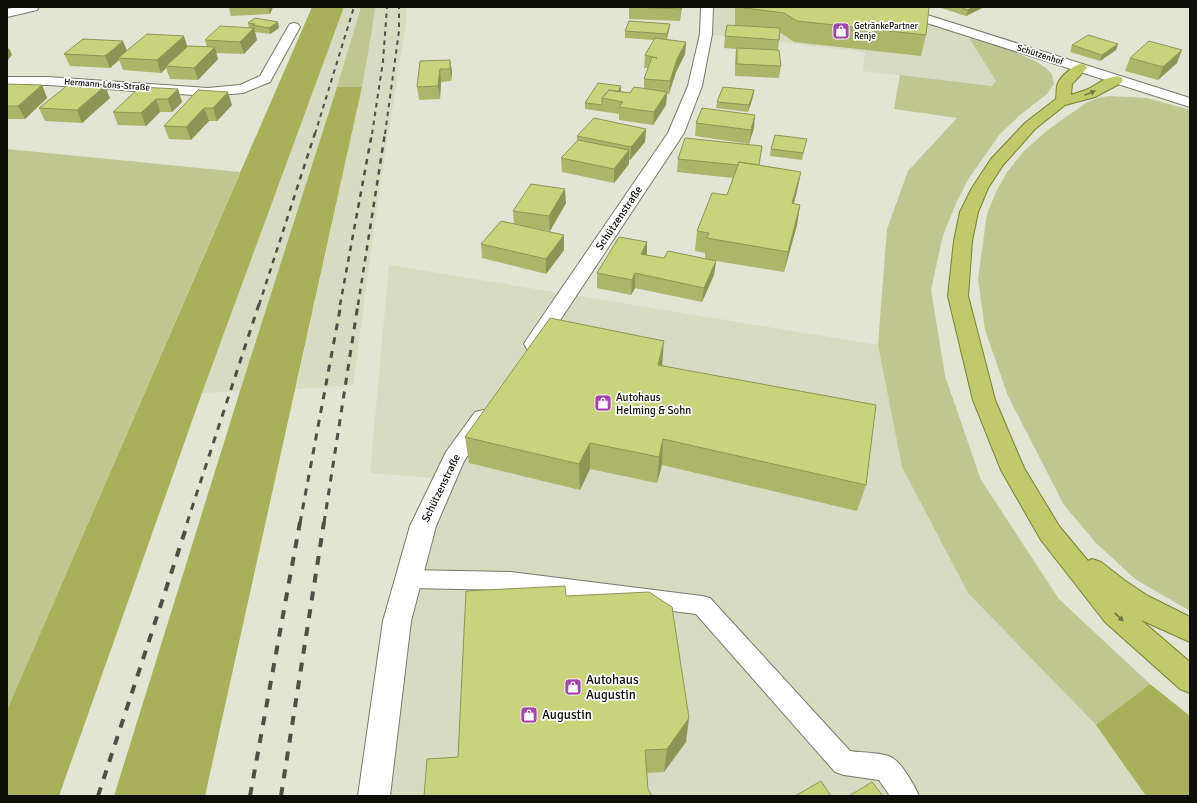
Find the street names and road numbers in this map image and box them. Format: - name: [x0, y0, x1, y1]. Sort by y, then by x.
- street label: Schützenhof: [1015, 42, 1066, 68]
- street label: Hermann-Löns-Straße: [64, 77, 151, 94]
- street label: Schützenstraße: [593, 184, 645, 252]
- street label: Schützenstraße: [419, 452, 463, 524]

